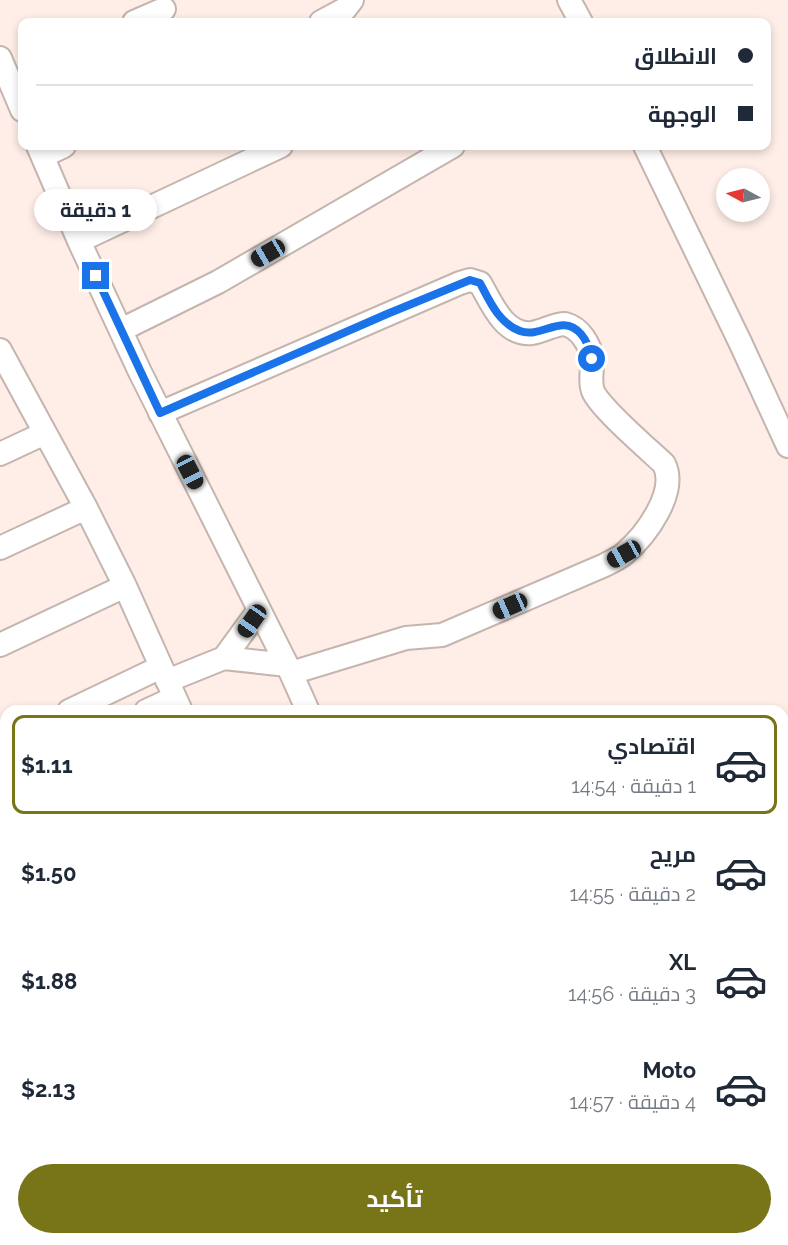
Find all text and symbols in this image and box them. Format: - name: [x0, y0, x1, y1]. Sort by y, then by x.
- text: الانطلاق: [634, 43, 717, 69]
- text: الوجهة: [648, 101, 717, 127]
- north arrow: [716, 168, 770, 222]
- map controls: [716, 168, 770, 222]
- callout: 1 دقيقة: [34, 189, 158, 231]
- text: 1 دقيقة: [60, 198, 131, 222]
- car: [248, 236, 288, 270]
- route end: [82, 262, 109, 289]
- route start: [578, 345, 605, 372]
- car: [174, 452, 206, 492]
- car: [604, 537, 644, 571]
- car: [490, 590, 530, 622]
- car: [234, 601, 270, 641]
- text: اقتصادي: [607, 733, 696, 759]
- icon: car: [714, 738, 768, 792]
- text: $1.11: [21, 752, 73, 778]
- text: 1 دقيقة · 14:54: [571, 774, 696, 798]
- text: مريح: [650, 841, 696, 867]
- icon: car: [714, 846, 768, 900]
- text: $1.50: [21, 860, 76, 886]
- text: 2 دقيقة · 14:55: [569, 882, 696, 906]
- text: XL: [669, 949, 696, 975]
- icon: car: [714, 954, 768, 1008]
- text: $1.88: [21, 968, 77, 994]
- text: 3 دقيقة · 14:56: [568, 982, 696, 1006]
- text: Moto: [642, 1057, 696, 1083]
- icon: car: [714, 1062, 768, 1116]
- text: $2.13: [21, 1076, 75, 1102]
- text: 4 دقيقة · 14:57: [569, 1090, 696, 1114]
- button: تأكيد: [18, 1164, 771, 1233]

